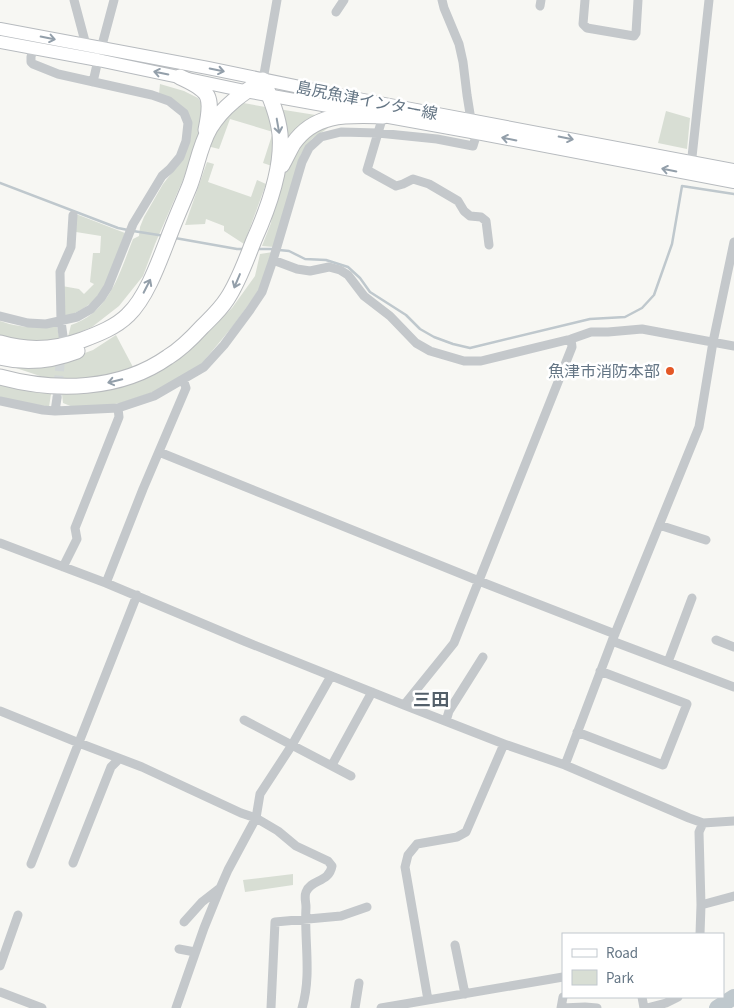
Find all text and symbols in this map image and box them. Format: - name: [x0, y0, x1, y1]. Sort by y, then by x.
- one-way arrow: [39, 33, 55, 43]
- one-way arrow: [209, 66, 225, 76]
- one-way arrow: [153, 67, 169, 77]
- street label: 島尻魚津インター線: [294, 76, 440, 126]
- one-way arrow: [274, 118, 284, 134]
- one-way arrow: [558, 133, 574, 143]
- one-way arrow: [502, 134, 518, 144]
- one-way arrow: [661, 164, 677, 174]
- one-way arrow: [231, 273, 241, 288]
- one-way arrow: [143, 279, 152, 294]
- place label: 魚津市消防本部: [548, 361, 660, 383]
- marker: 魚津市消防本部: [664, 365, 676, 377]
- one-way arrow: [108, 377, 124, 386]
- district label: 三田: [413, 688, 449, 713]
- legend: [562, 933, 724, 998]
- text: Road: [606, 943, 638, 964]
- text: Park: [606, 968, 635, 989]

